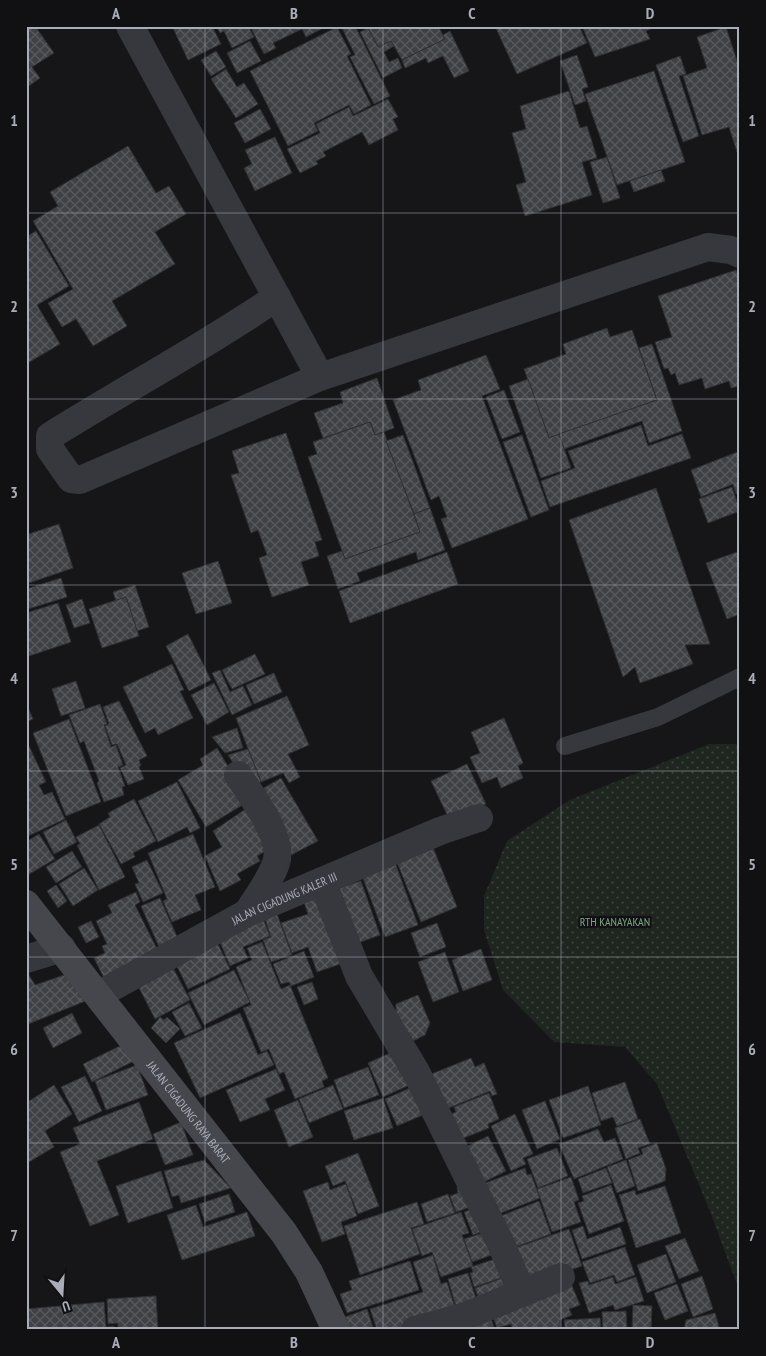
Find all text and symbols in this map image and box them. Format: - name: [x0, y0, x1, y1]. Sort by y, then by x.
- text: A: [111, 3, 121, 23]
- text: B: [290, 3, 298, 23]
- text: C: [468, 3, 476, 23]
- text: D: [646, 3, 655, 23]
- text: 1: [10, 110, 18, 130]
- text: 1: [748, 110, 756, 130]
- text: 2: [10, 296, 18, 316]
- text: 2: [748, 296, 756, 316]
- text: 3: [10, 482, 18, 502]
- text: 3: [748, 482, 756, 502]
- text: 4: [10, 668, 18, 688]
- text: 4: [748, 668, 756, 688]
- text: 5: [10, 854, 18, 874]
- text: 5: [748, 854, 756, 874]
- street label: JALAN CIGADUNG KALER III: [228, 868, 339, 928]
- park label: RTH KANAYAKAN: [580, 914, 650, 929]
- text: 6: [10, 1039, 18, 1059]
- text: 6: [748, 1039, 756, 1059]
- street label: JALAN CIGADUNG RAYA BARAT: [144, 1057, 234, 1166]
- text: 7: [10, 1225, 18, 1245]
- text: 7: [748, 1225, 756, 1245]
- north arrow: [38, 1268, 88, 1318]
- text: U: [60, 1297, 72, 1316]
- text: A: [111, 1332, 121, 1352]
- text: B: [290, 1332, 298, 1352]
- text: C: [468, 1332, 476, 1352]
- text: D: [646, 1332, 655, 1352]

